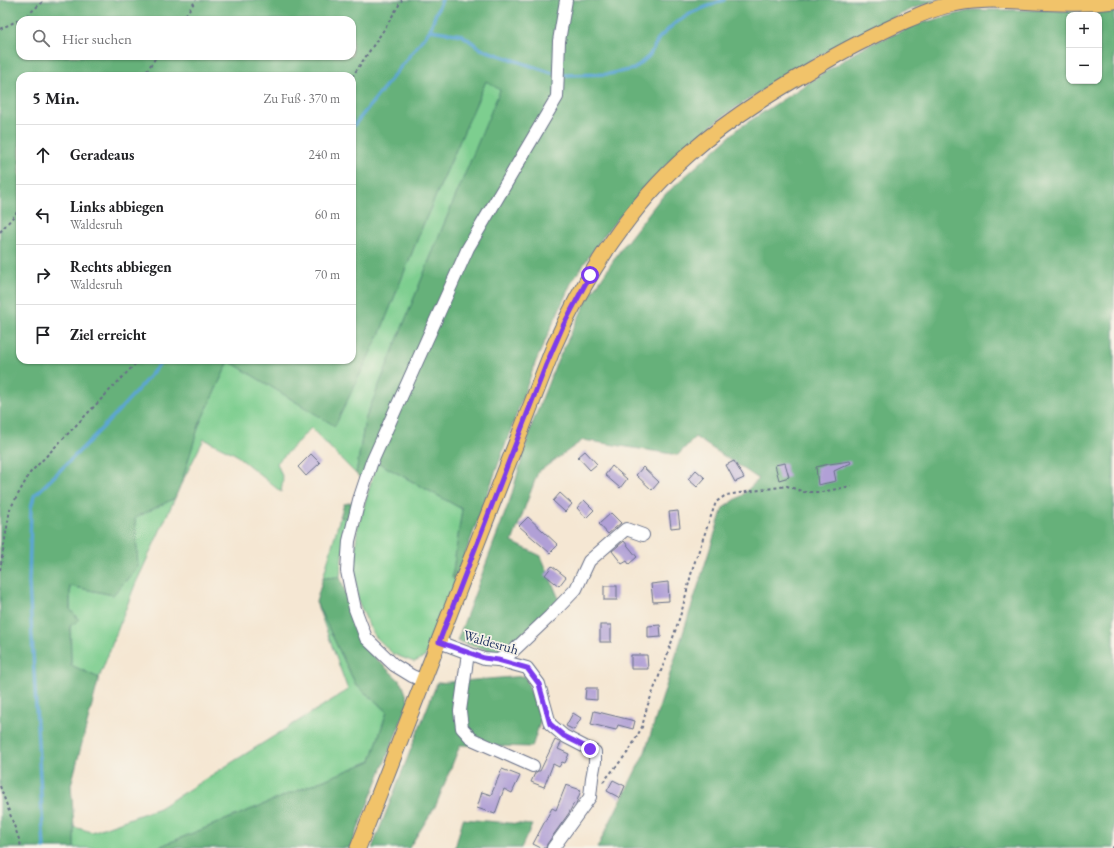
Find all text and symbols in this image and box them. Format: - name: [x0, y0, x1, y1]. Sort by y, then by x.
- map controls: [1066, 12, 1102, 84]
- button: +: [1066, 12, 1102, 48]
- search box: [16, 16, 356, 60]
- icon: search: [30, 27, 52, 49]
- text: Hier suchen: [62, 29, 132, 48]
- button: −: [1066, 48, 1102, 84]
- text: 5 Min.: [32, 87, 79, 109]
- text: Zu Fuß · 370 m: [263, 90, 340, 107]
- icon: ahead: [32, 144, 54, 166]
- text: Geradeaus: [70, 145, 134, 164]
- text: 240 m: [309, 146, 340, 163]
- text: Links abbiegen: [70, 197, 164, 216]
- icon: left: [32, 204, 54, 226]
- text: 60 m: [315, 206, 340, 223]
- text: Waldesruh: [70, 216, 123, 233]
- text: Rechts abbiegen: [70, 257, 172, 276]
- icon: right: [32, 264, 54, 286]
- text: 70 m: [315, 266, 340, 283]
- route start: [581, 266, 599, 284]
- text: Waldesruh: [70, 276, 123, 293]
- icon: arrive: [32, 324, 54, 346]
- text: Ziel erreicht: [70, 325, 146, 344]
- street label: Waldesruh: [461, 626, 521, 658]
- route end: [581, 740, 599, 758]

